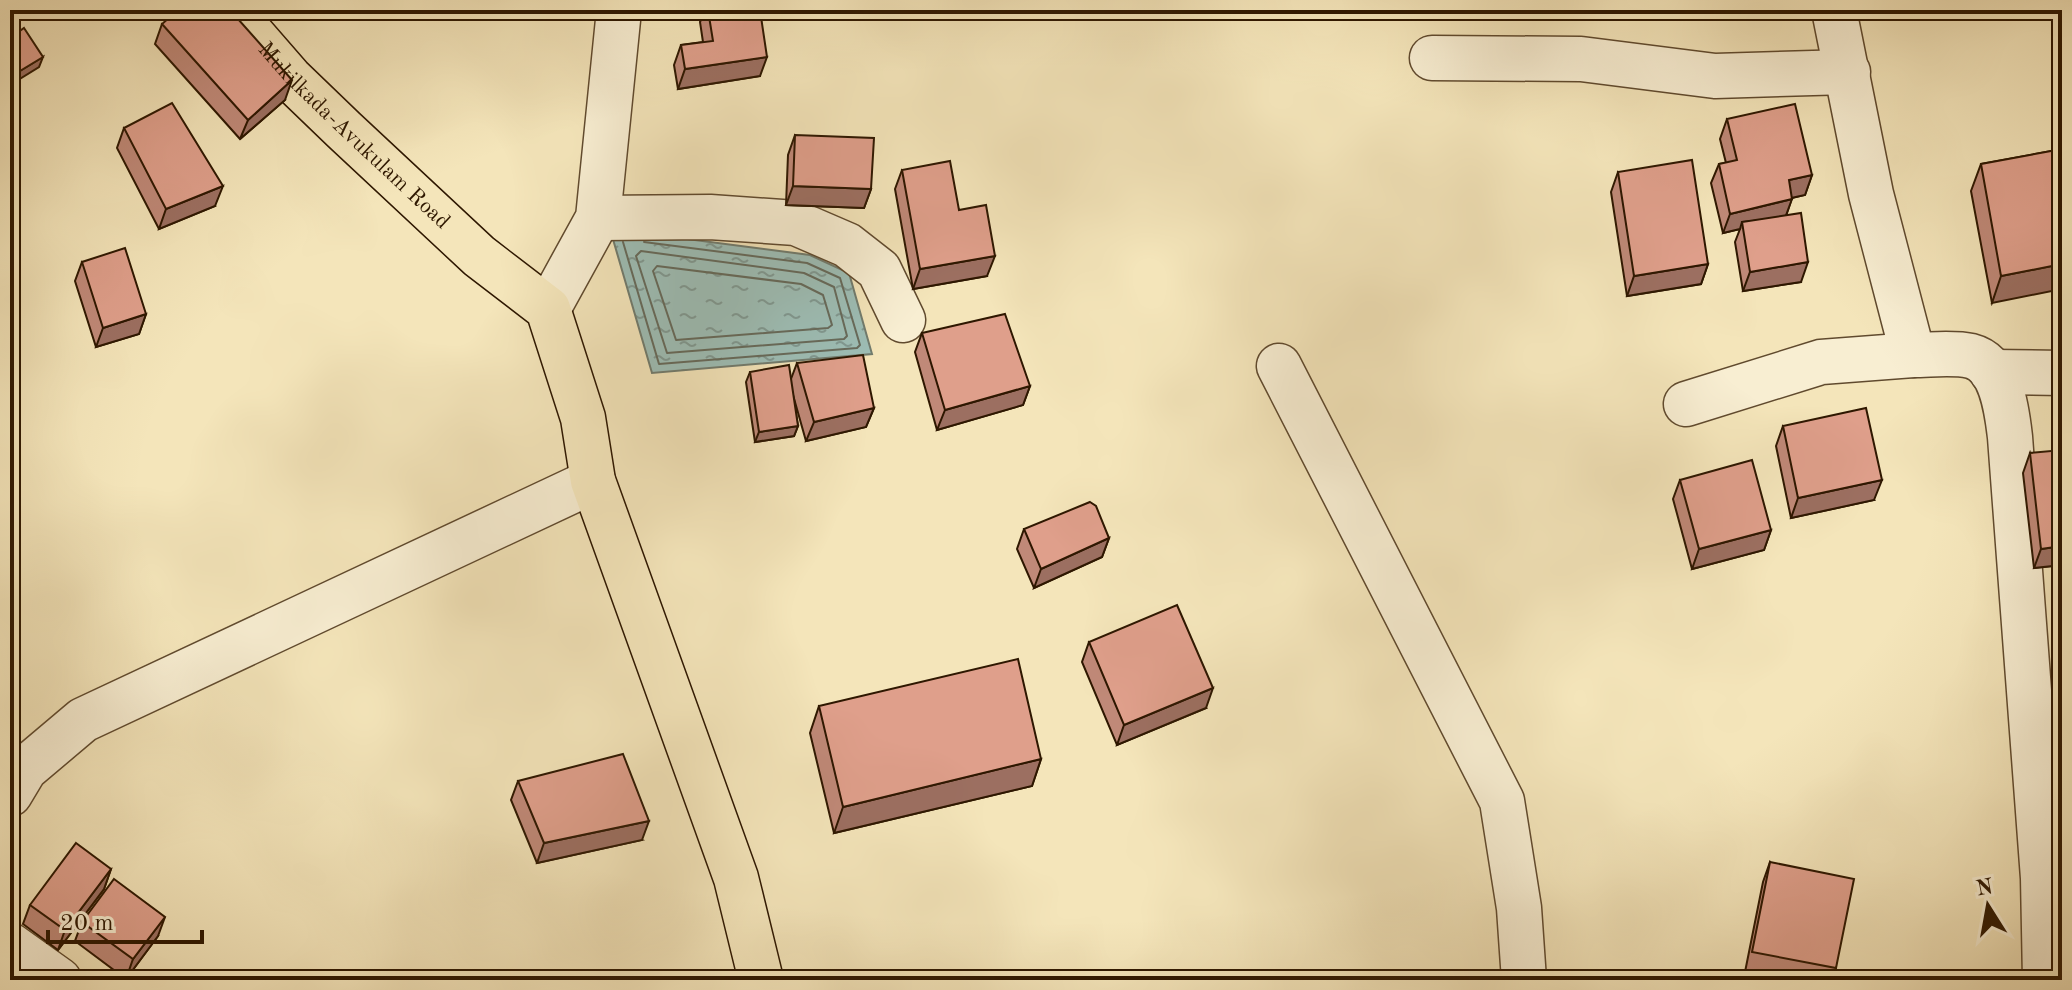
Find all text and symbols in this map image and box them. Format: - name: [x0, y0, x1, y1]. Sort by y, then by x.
- street label: Mukilkada-Avukulam Road: [254, 38, 454, 234]
- north arrow: [1948, 866, 2028, 946]
- text: N: [1974, 876, 1995, 901]
- scale bar: [48, 894, 202, 944]
- text: 20 m: [60, 912, 114, 936]

